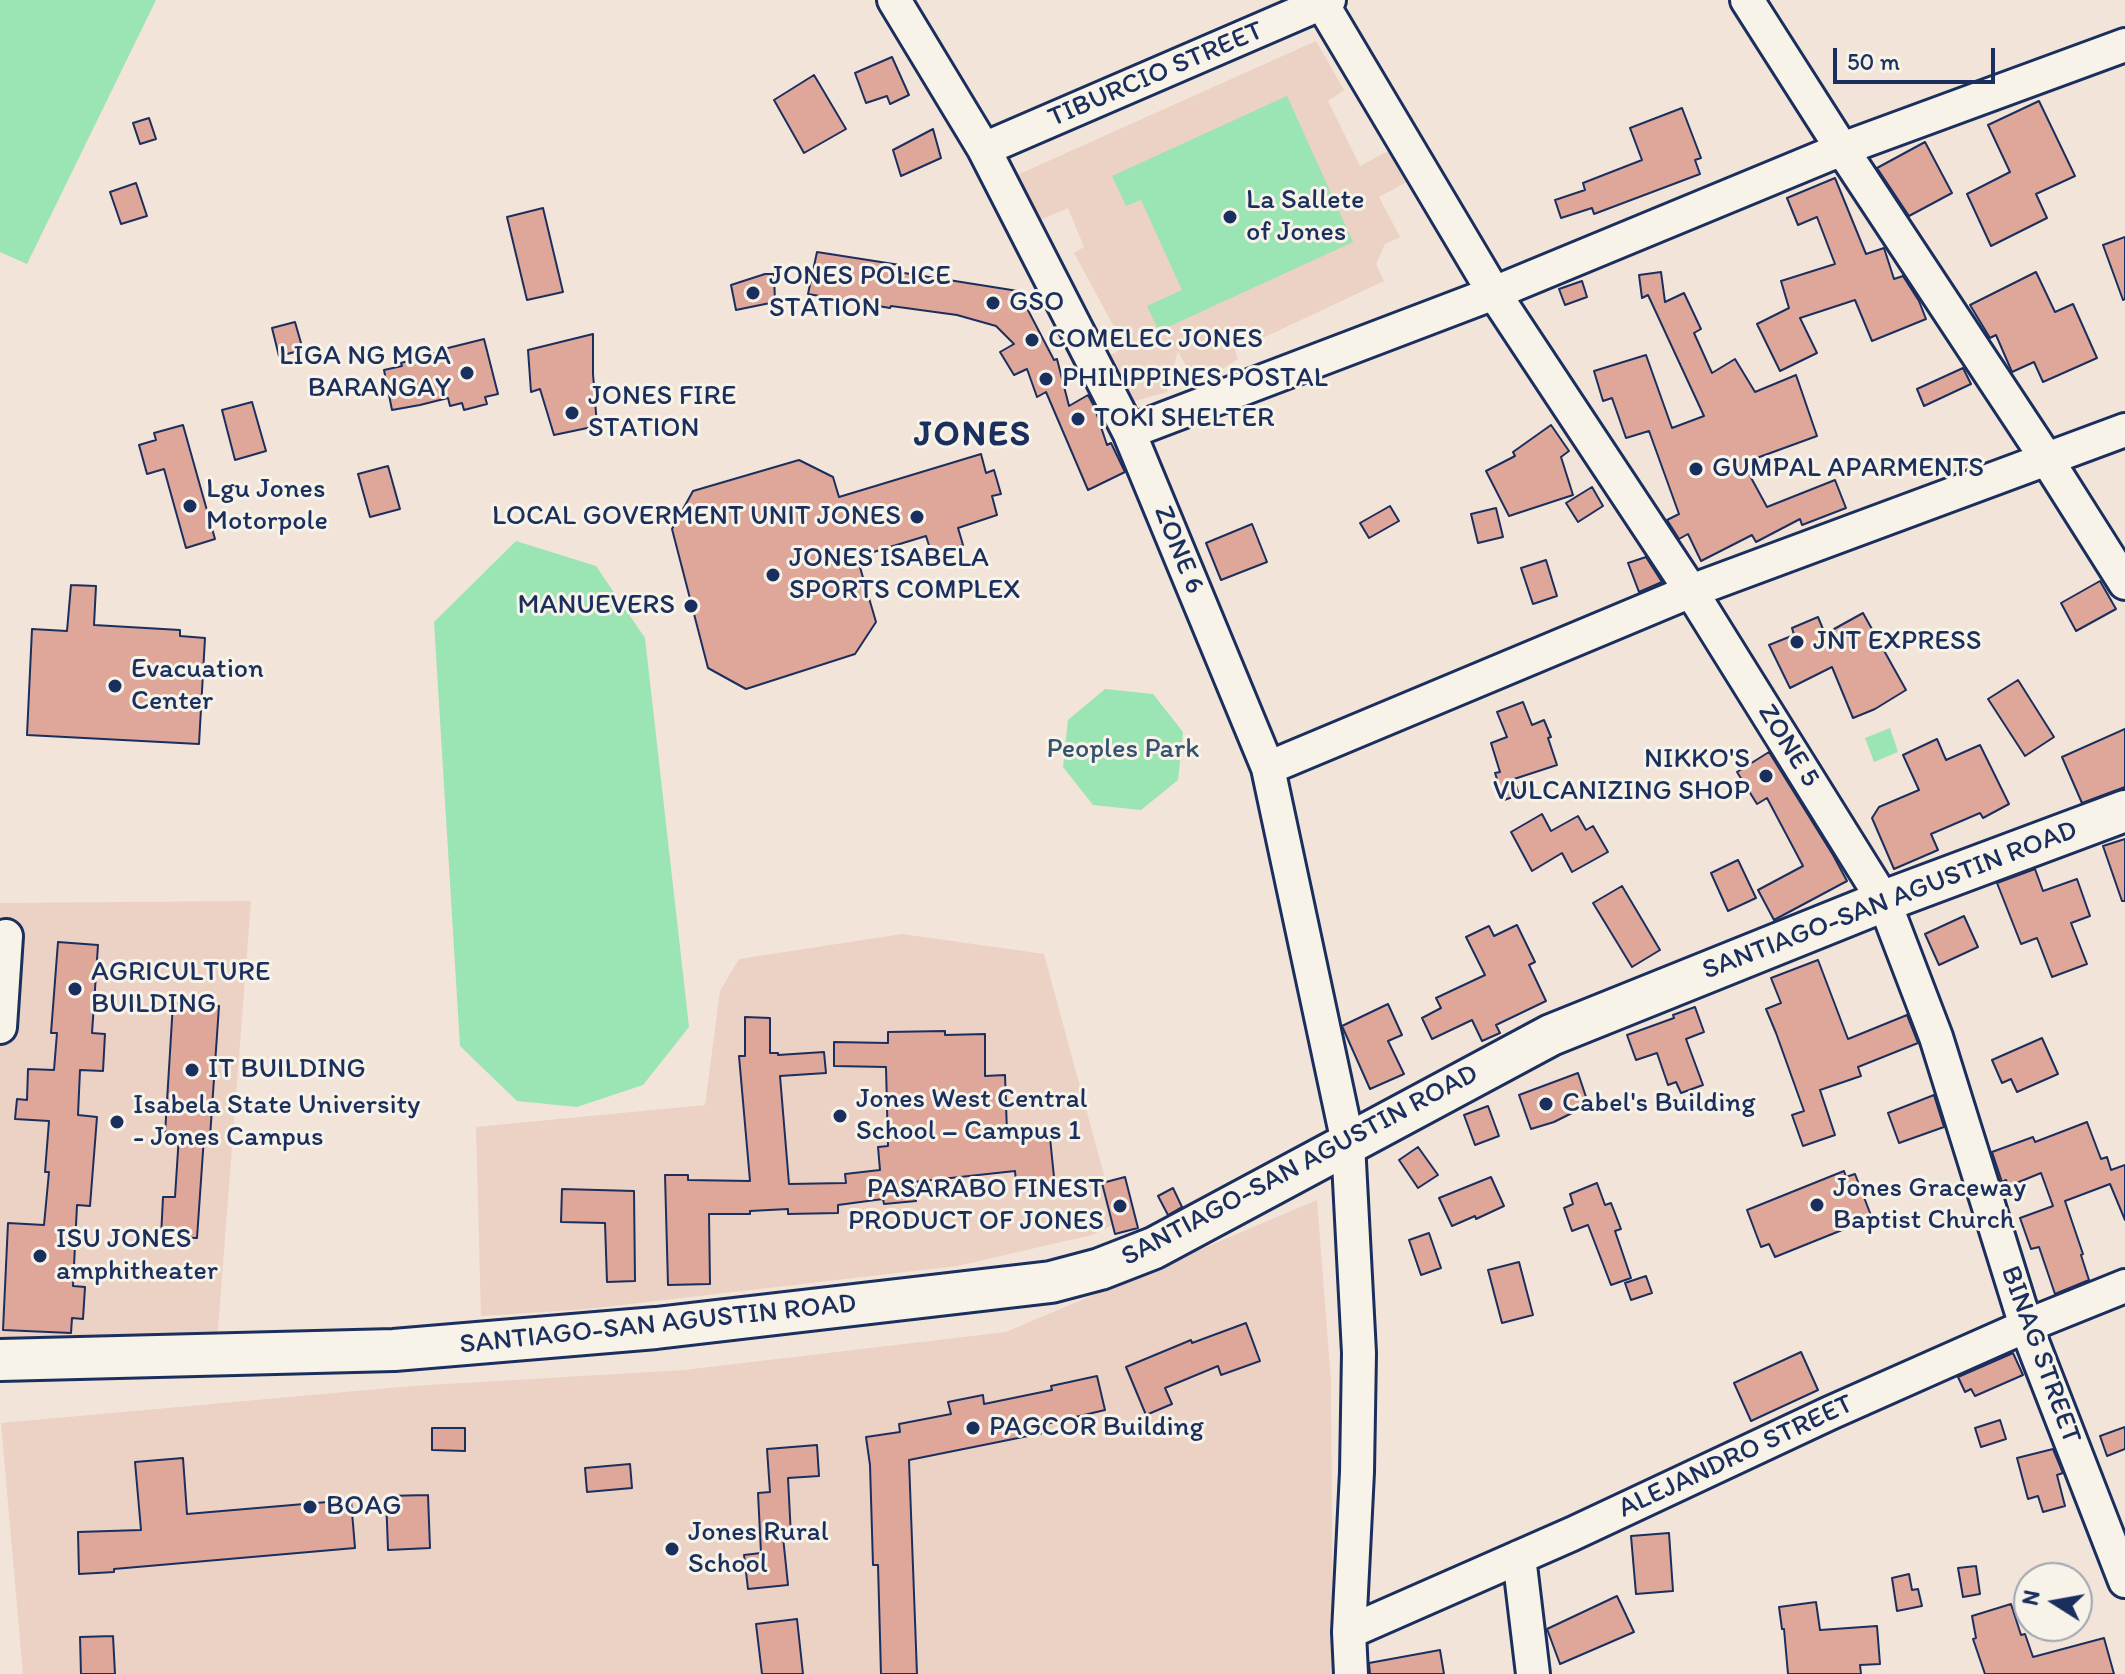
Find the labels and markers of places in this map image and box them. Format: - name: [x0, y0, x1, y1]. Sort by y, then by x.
- place label: La Sallete of Jones: [1246, 184, 1365, 250]
- marker: La Sallete of Jones: [1221, 208, 1239, 226]
- place label: JONES POLICE STATION: [769, 260, 951, 326]
- marker: JONES POLICE STATION: [744, 284, 762, 302]
- place label: GSO: [1009, 286, 1064, 320]
- marker: GSO: [984, 294, 1002, 312]
- place label: COMELEC JONES: [1048, 323, 1263, 357]
- marker: COMELEC JONES: [1023, 331, 1041, 349]
- place label: LIGA NG MGA BARANGAY: [279, 340, 451, 406]
- place label: PHILIPPINES POSTAL: [1062, 362, 1328, 396]
- marker: LIGA NG MGA BARANGAY: [458, 364, 476, 382]
- marker: PHILIPPINES POSTAL: [1037, 370, 1055, 388]
- place label: JONES FIRE STATION: [588, 380, 736, 446]
- place label: TOKI SHELTER: [1094, 402, 1274, 436]
- marker: JONES FIRE STATION: [563, 404, 581, 422]
- marker: TOKI SHELTER: [1069, 410, 1087, 428]
- place label: GUMPAL APARMENTS: [1712, 452, 1984, 486]
- marker: GUMPAL APARMENTS: [1687, 460, 1705, 478]
- place label: Lgu Jones Motorpole: [206, 473, 328, 539]
- marker: Lgu Jones Motorpole: [181, 497, 199, 515]
- place label: LOCAL GOVERMENT UNIT JONES: [492, 500, 901, 534]
- marker: LOCAL GOVERMENT UNIT JONES: [908, 508, 926, 526]
- place label: JONES ISABELA SPORTS COMPLEX: [789, 542, 1020, 608]
- marker: JONES ISABELA SPORTS COMPLEX: [764, 566, 782, 584]
- place label: MANUEVERS: [518, 589, 675, 623]
- marker: MANUEVERS: [682, 597, 700, 615]
- place label: JNT EXPRESS: [1813, 625, 1981, 659]
- marker: JNT EXPRESS: [1788, 633, 1806, 651]
- place label: Evacuation Center: [131, 653, 264, 719]
- marker: Evacuation Center: [106, 677, 124, 695]
- place label: NIKKO'S VULCANIZING SHOP: [1493, 743, 1750, 809]
- marker: NIKKO'S VULCANIZING SHOP: [1757, 767, 1775, 785]
- place label: AGRICULTURE BUILDING: [91, 956, 271, 1022]
- marker: AGRICULTURE BUILDING: [66, 980, 84, 998]
- place label: IT BUILDING: [208, 1053, 366, 1087]
- marker: IT BUILDING: [183, 1061, 201, 1079]
- place label: Jones West Central School – Campus 1: [856, 1083, 1087, 1149]
- place label: Cabel's Building: [1562, 1087, 1756, 1121]
- place label: Isabela State University - Jones Campus: [133, 1089, 420, 1155]
- marker: Cabel's Building: [1537, 1095, 1555, 1113]
- marker: Jones West Central School – Campus 1: [831, 1107, 849, 1125]
- marker: Isabela State University - Jones Campus: [108, 1113, 126, 1131]
- place label: Jones Graceway Baptist Church: [1833, 1172, 2026, 1238]
- place label: PASARABO FINEST PRODUCT OF JONES: [848, 1173, 1104, 1239]
- marker: Jones Graceway Baptist Church: [1808, 1196, 1826, 1214]
- marker: PASARABO FINEST PRODUCT OF JONES: [1111, 1197, 1129, 1215]
- place label: ISU JONES amphitheater: [56, 1223, 218, 1289]
- marker: ISU JONES amphitheater: [31, 1247, 49, 1265]
- place label: PAGCOR Building: [989, 1411, 1204, 1445]
- marker: PAGCOR Building: [964, 1419, 982, 1437]
- place label: BOAG: [326, 1490, 402, 1524]
- marker: BOAG: [301, 1498, 319, 1516]
- place label: Jones Rural School: [688, 1516, 829, 1582]
- marker: Jones Rural School: [663, 1540, 681, 1558]

